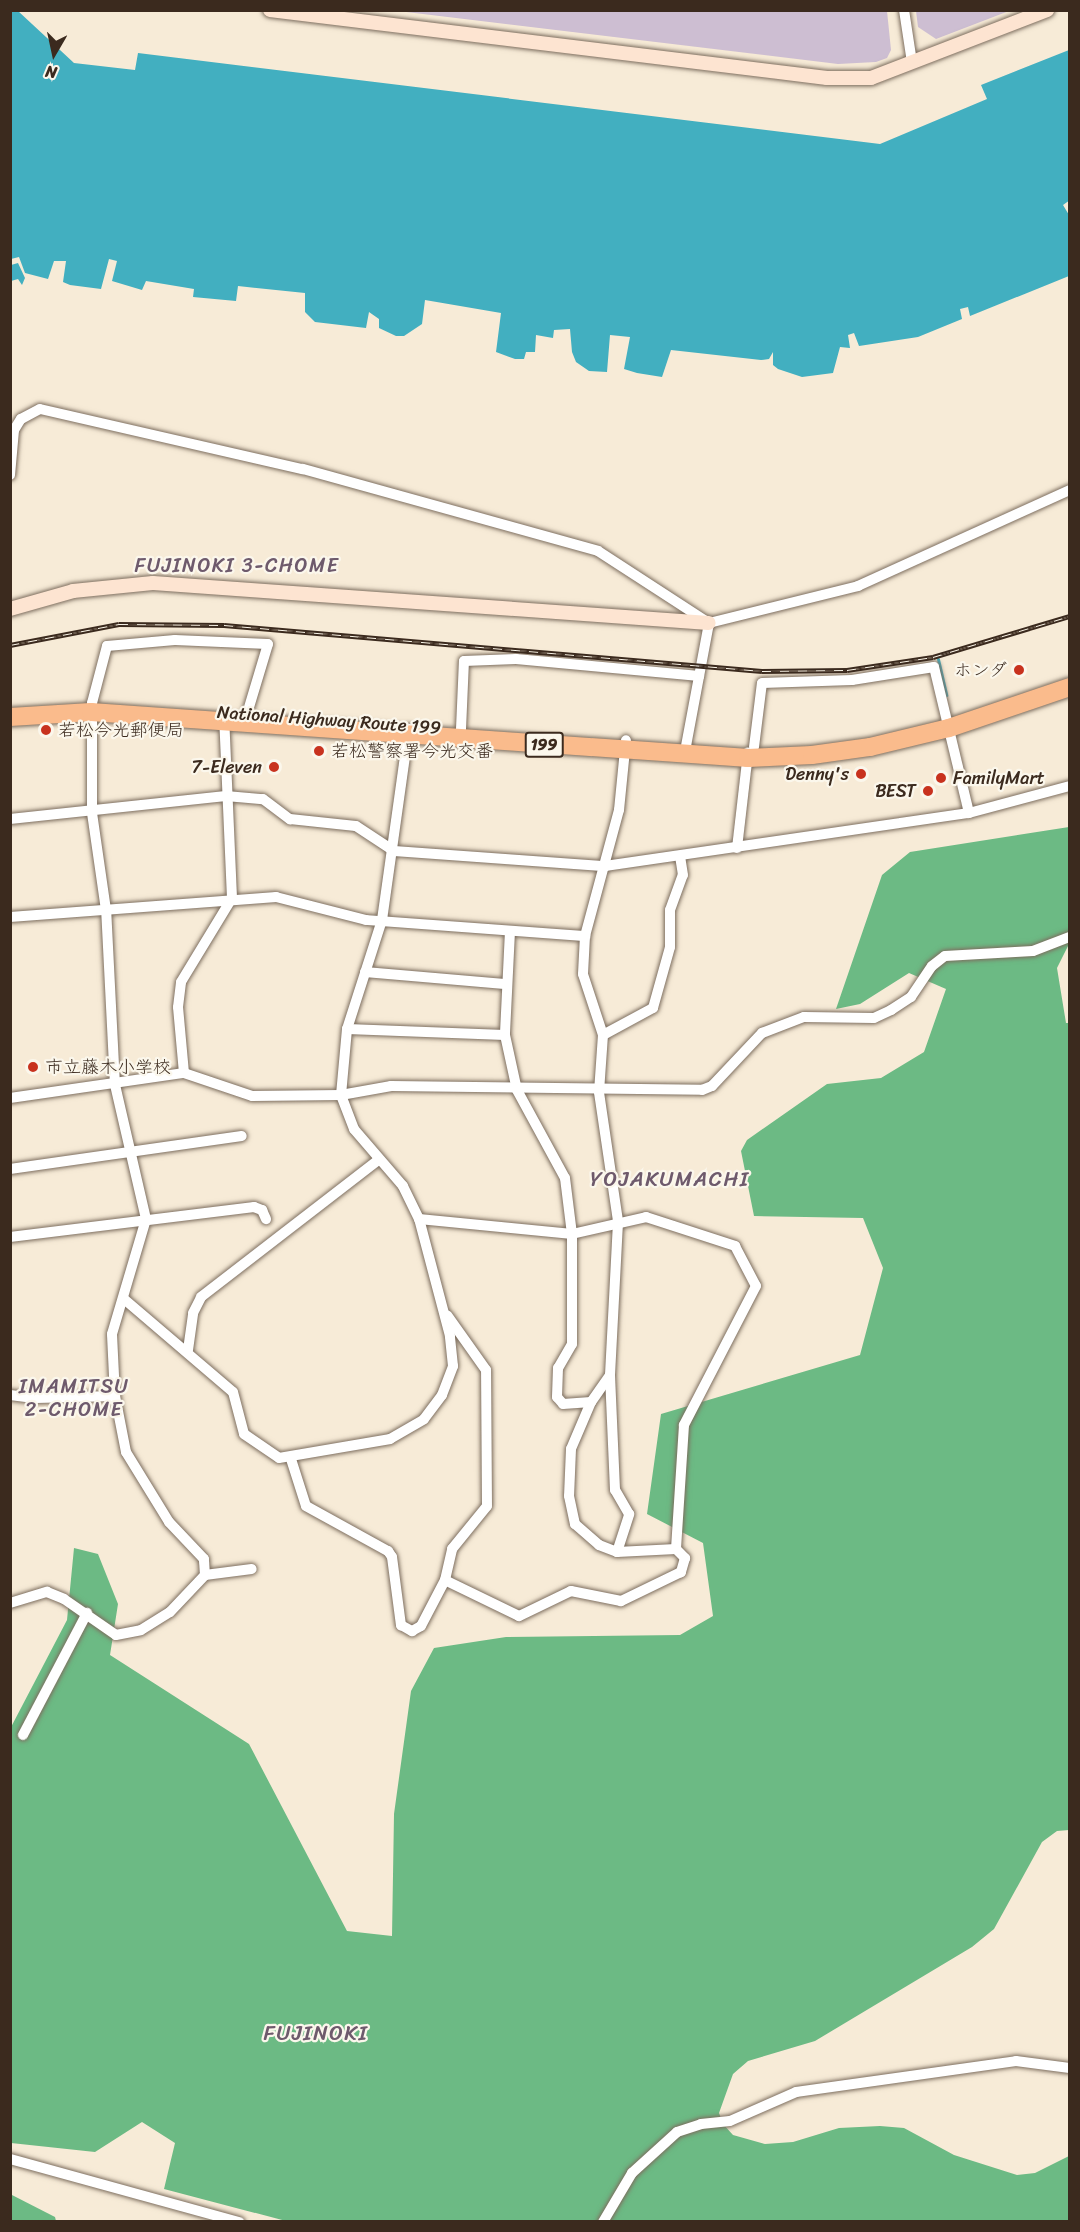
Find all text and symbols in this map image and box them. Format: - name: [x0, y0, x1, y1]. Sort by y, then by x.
- north arrow: [24, 24, 84, 84]
- text: N: [43, 57, 59, 87]
- district label: FUJINOKI 3-CHOME: [135, 553, 339, 577]
- place label: ホンダ: [953, 659, 1007, 681]
- marker: ホンダ: [1012, 663, 1026, 677]
- street label: National Highway Route 199: [216, 701, 442, 739]
- place label: 若松今光郵便局: [58, 719, 184, 741]
- marker: 若松今光郵便局: [39, 723, 53, 737]
- road number: 199: [524, 732, 564, 758]
- place label: 若松警察署今光交番: [331, 740, 493, 762]
- marker: 若松警察署今光交番: [312, 744, 326, 758]
- place label: 7-Eleven: [192, 756, 262, 778]
- marker: 7-Eleven: [267, 760, 281, 774]
- place label: Denny's: [785, 763, 849, 785]
- marker: Denny's: [854, 767, 868, 781]
- place label: FamilyMart: [953, 767, 1045, 789]
- marker: FamilyMart: [934, 771, 948, 785]
- place label: BEST: [875, 780, 916, 802]
- marker: BEST: [921, 784, 935, 798]
- place label: 市立藤木小学校: [45, 1056, 171, 1078]
- marker: 市立藤木小学校: [26, 1060, 40, 1074]
- district label: YOJAKUMACHI: [592, 1166, 748, 1192]
- district label: IMAMITSU 2-CHOME: [20, 1374, 128, 1421]
- district label: FUJINOKI: [264, 2020, 368, 2046]

